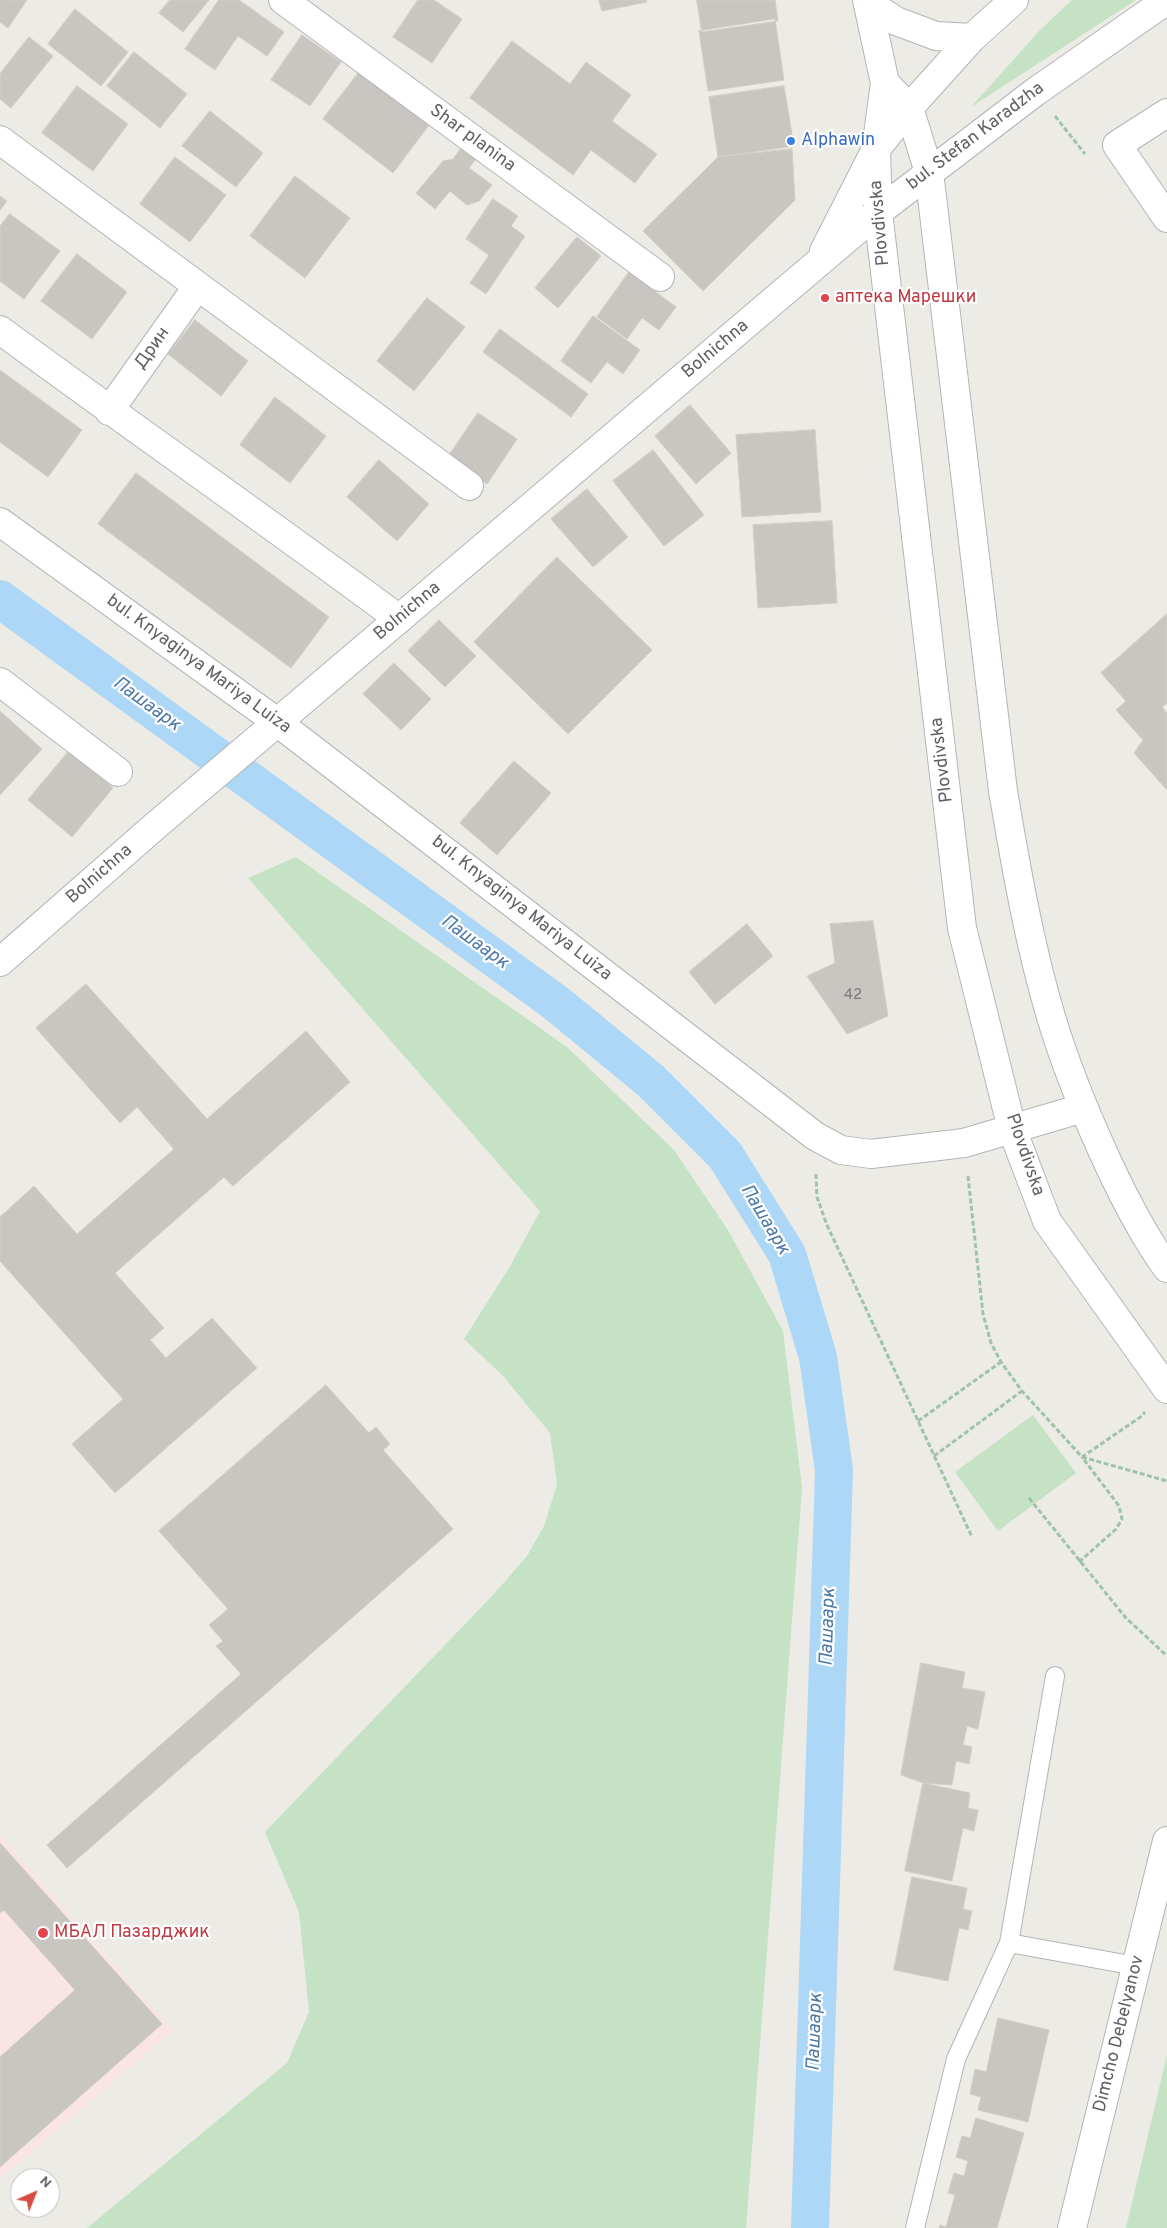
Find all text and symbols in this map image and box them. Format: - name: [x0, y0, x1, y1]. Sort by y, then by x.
- street label: bul. Stefan Karadzha: [903, 78, 1049, 196]
- street label: Shar planina: [425, 101, 519, 177]
- place label: Alphawin: [801, 130, 875, 152]
- marker: Alphawin: [785, 135, 797, 147]
- street label: Plovdivska: [867, 179, 895, 267]
- place label: аптека Марешки: [835, 287, 976, 309]
- marker: аптека Марешки: [819, 292, 831, 304]
- street label: Bolnichna: [678, 316, 754, 384]
- street label: Дрин: [131, 324, 175, 374]
- street label: Bolnichna: [370, 578, 446, 646]
- street label: bul. Knyaginya Mariya Luiza: [101, 591, 295, 739]
- water label: Пашаарк: [108, 673, 184, 737]
- street label: Plovdivska: [927, 716, 959, 804]
- street label: bul. Knyaginya Mariya Luiza: [426, 832, 616, 986]
- street label: Bolnichna: [63, 840, 137, 910]
- water label: Пашаарк: [436, 911, 512, 975]
- house number: 42: [844, 987, 862, 1005]
- street label: Plovdivska: [1000, 1111, 1048, 1199]
- water label: Пашаарк: [734, 1181, 794, 1259]
- water label: Пашаарк: [816, 1588, 842, 1666]
- place label: МБАЛ Пазарджик: [54, 1922, 210, 1944]
- marker: МБАЛ Пазарджик: [36, 1926, 50, 1940]
- street label: Dimcho Debelyanov: [1090, 1953, 1150, 2115]
- water label: Пашаарк: [803, 1993, 829, 2071]
- north arrow: [10, 2168, 60, 2218]
- text: N: [36, 2173, 55, 2192]

